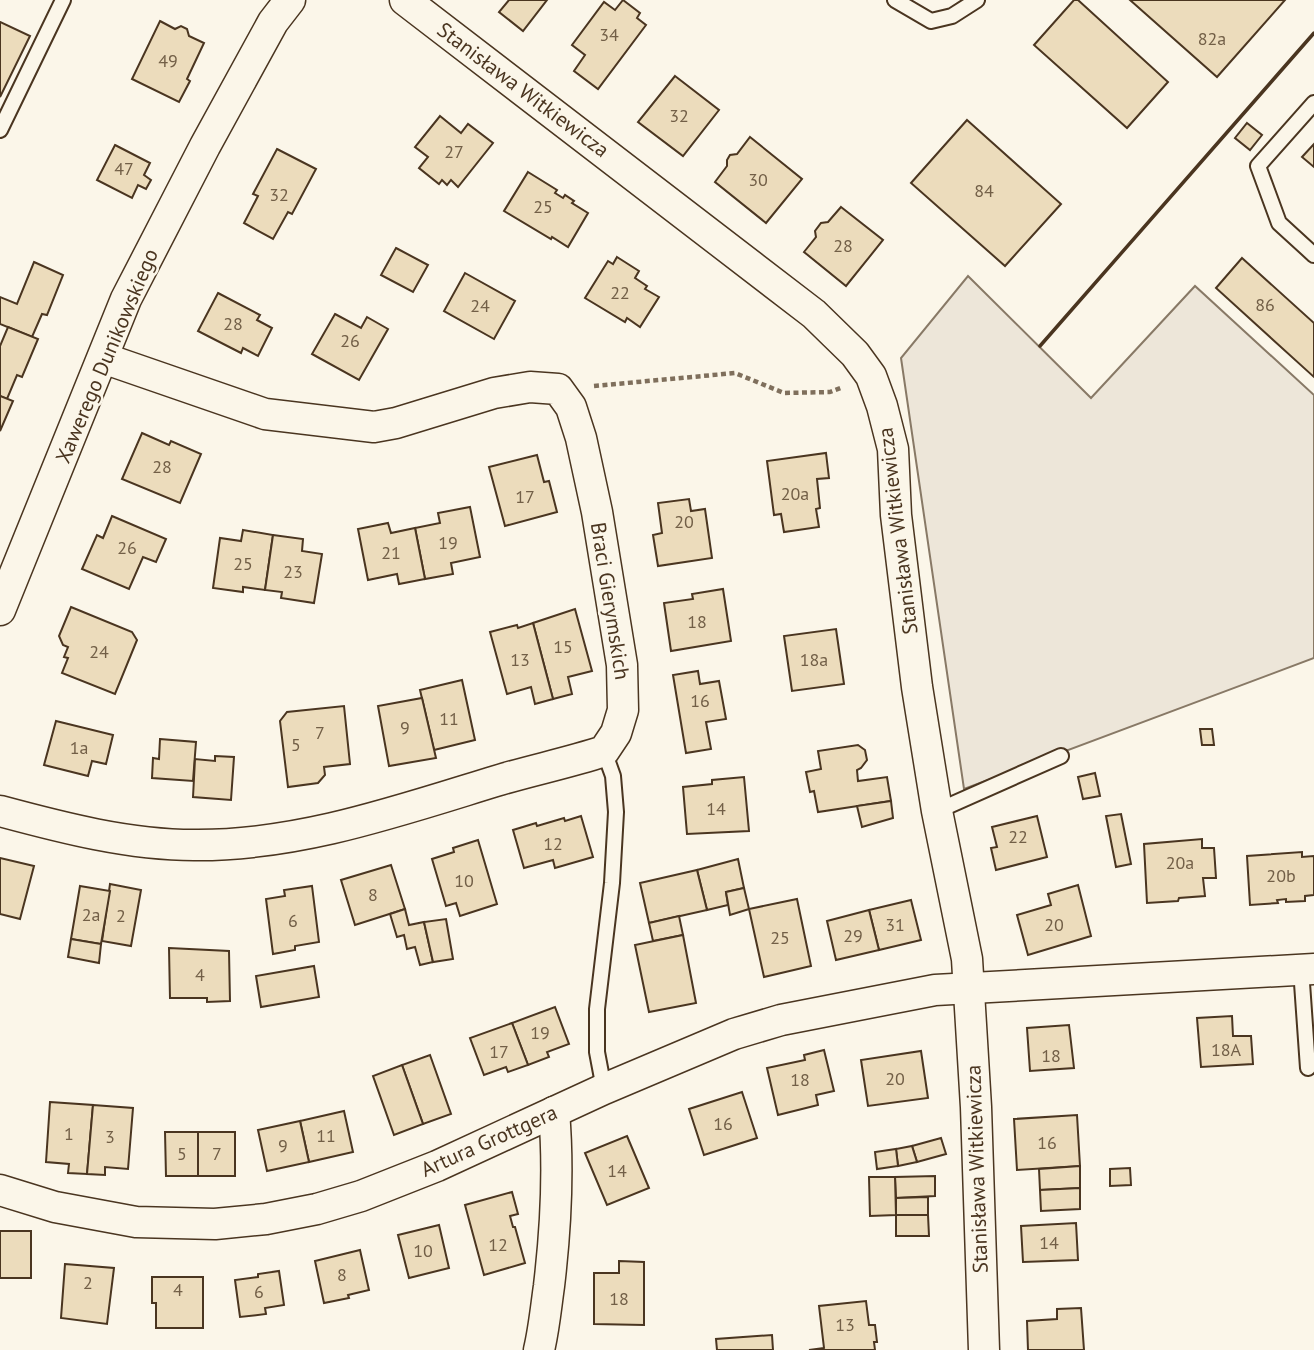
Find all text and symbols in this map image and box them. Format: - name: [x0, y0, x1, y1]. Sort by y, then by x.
- street label: Stanisława Witkiewicza: [432, 16, 615, 163]
- house number: 34: [599, 23, 619, 46]
- house number: 82a: [1198, 27, 1226, 50]
- house number: 49: [158, 49, 178, 72]
- house number: 32: [669, 104, 689, 127]
- house number: 27: [444, 140, 464, 163]
- house number: 47: [114, 157, 134, 180]
- house number: 30: [748, 168, 768, 191]
- house number: 84: [974, 179, 994, 202]
- house number: 32: [269, 183, 289, 206]
- house number: 25: [533, 195, 553, 218]
- house number: 28: [833, 234, 853, 257]
- street label: Xawerego Dunikowskiego: [49, 245, 164, 467]
- house number: 22: [610, 281, 630, 304]
- house number: 86: [1255, 293, 1275, 316]
- house number: 24: [470, 294, 490, 317]
- house number: 28: [223, 312, 243, 335]
- house number: 26: [340, 329, 360, 352]
- street label: Stanisława Witkiewicza: [871, 426, 924, 636]
- house number: 28: [152, 455, 172, 478]
- house number: 20a: [781, 482, 809, 505]
- house number: 17: [515, 485, 535, 508]
- house number: 20: [674, 510, 694, 533]
- street label: Braci Gierymskich: [585, 520, 636, 682]
- house number: 19: [438, 531, 458, 554]
- house number: 26: [117, 536, 137, 559]
- house number: 21: [381, 541, 401, 564]
- house number: 25: [233, 552, 253, 575]
- house number: 23: [283, 560, 303, 583]
- house number: 18: [687, 610, 707, 633]
- house number: 15: [553, 635, 573, 658]
- house number: 24: [89, 640, 109, 663]
- house number: 13: [510, 648, 530, 671]
- house number: 18a: [800, 648, 828, 671]
- house number: 16: [690, 689, 710, 712]
- house number: 11: [439, 707, 459, 730]
- house number: 9: [400, 716, 410, 739]
- house number: 7: [315, 721, 325, 744]
- house number: 5: [291, 733, 301, 756]
- house number: 1a: [70, 736, 88, 759]
- house number: 14: [706, 797, 726, 820]
- house number: 22: [1008, 825, 1028, 848]
- house number: 12: [543, 832, 563, 855]
- house number: 20a: [1166, 851, 1194, 874]
- house number: 20b: [1266, 864, 1296, 887]
- house number: 10: [454, 869, 474, 892]
- house number: 8: [368, 883, 378, 906]
- house number: 2a: [82, 903, 100, 926]
- house number: 2: [116, 904, 126, 927]
- house number: 6: [288, 909, 298, 932]
- house number: 31: [885, 913, 905, 936]
- house number: 20: [1044, 913, 1064, 936]
- house number: 29: [843, 924, 863, 947]
- house number: 25: [770, 926, 790, 949]
- house number: 4: [195, 963, 205, 986]
- house number: 19: [530, 1021, 550, 1044]
- house number: 18A: [1211, 1038, 1242, 1061]
- house number: 17: [489, 1040, 509, 1063]
- house number: 18: [1041, 1044, 1061, 1067]
- street label: Stanisława Witkiewicza: [959, 1064, 994, 1274]
- house number: 20: [885, 1067, 905, 1090]
- house number: 18: [790, 1068, 810, 1091]
- street label: Artura Grottgera: [416, 1098, 561, 1183]
- house number: 16: [713, 1112, 733, 1135]
- house number: 1: [64, 1122, 74, 1145]
- house number: 11: [316, 1124, 336, 1147]
- house number: 3: [105, 1125, 115, 1148]
- house number: 16: [1037, 1131, 1057, 1154]
- house number: 9: [278, 1134, 288, 1157]
- house number: 5: [177, 1142, 187, 1165]
- house number: 7: [212, 1142, 222, 1165]
- house number: 14: [607, 1159, 627, 1182]
- house number: 14: [1039, 1231, 1059, 1254]
- house number: 12: [488, 1233, 508, 1256]
- house number: 10: [413, 1239, 433, 1262]
- house number: 8: [337, 1263, 347, 1286]
- house number: 2: [83, 1271, 93, 1294]
- house number: 4: [173, 1278, 183, 1301]
- house number: 6: [254, 1280, 264, 1303]
- house number: 18: [609, 1287, 629, 1310]
- house number: 13: [835, 1313, 855, 1336]

